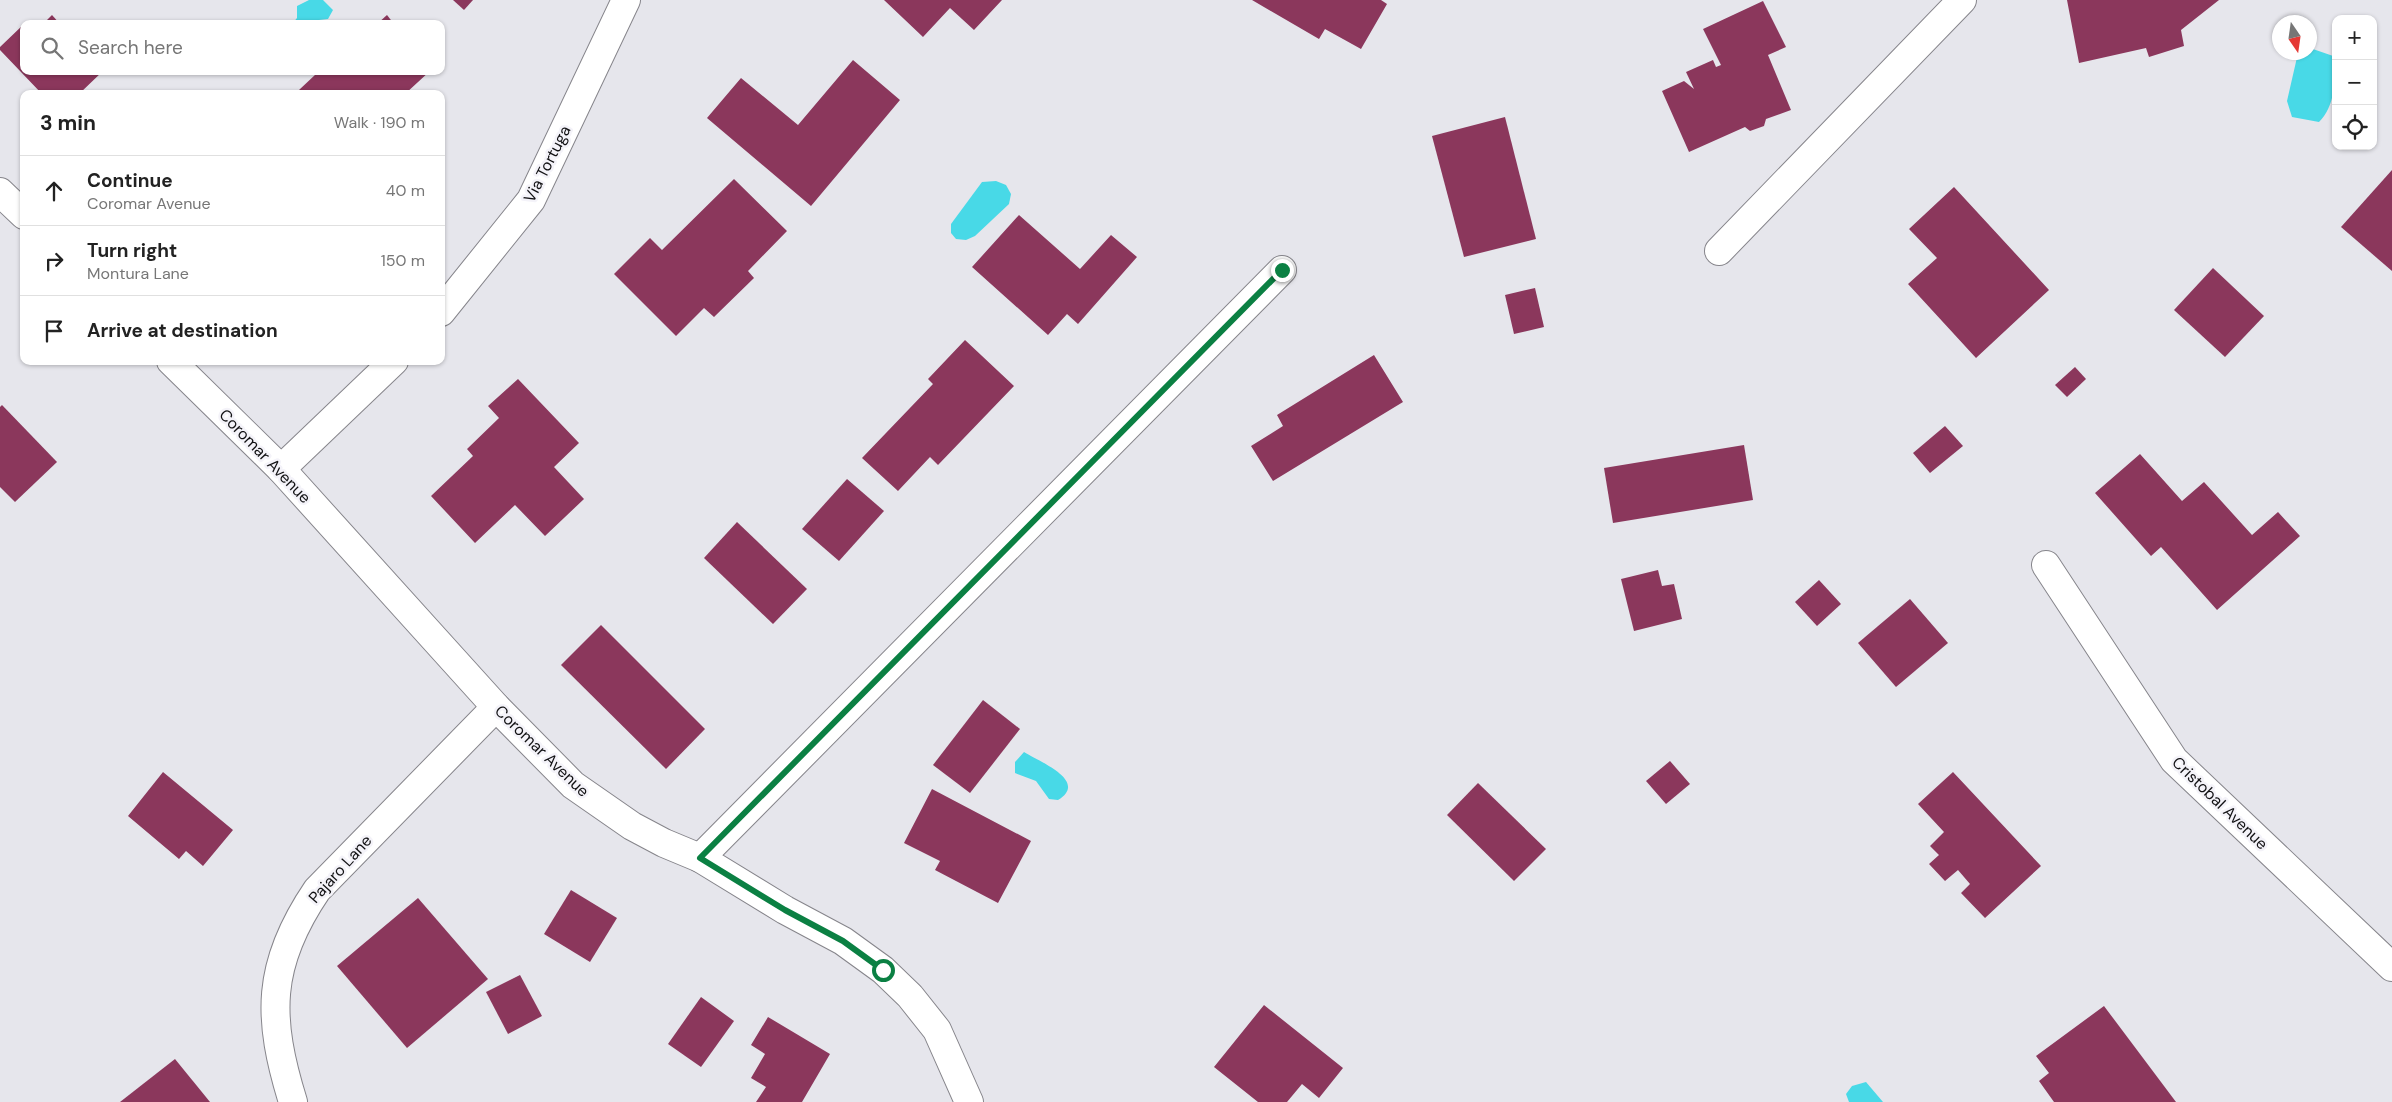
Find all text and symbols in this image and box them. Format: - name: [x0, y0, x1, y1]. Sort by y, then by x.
- north arrow: [2272, 15, 2317, 60]
- map controls: [2332, 15, 2377, 150]
- button: +: [2332, 15, 2377, 60]
- search box: [20, 20, 445, 75]
- icon: search: [38, 34, 66, 62]
- text: Search here: [78, 35, 183, 60]
- button: −: [2332, 60, 2377, 105]
- button: locate: [2332, 105, 2377, 150]
- text: 3 min: [40, 109, 96, 137]
- text: Walk · 190 m: [334, 112, 425, 133]
- street label: Via Tortuga: [519, 122, 575, 206]
- text: Continue: [87, 168, 173, 193]
- icon: ahead: [40, 177, 68, 205]
- text: 40 m: [386, 180, 425, 201]
- text: Coromar Avenue: [87, 193, 211, 214]
- text: Turn right: [87, 238, 177, 263]
- icon: right: [40, 247, 68, 275]
- text: 150 m: [381, 250, 425, 271]
- route end: [1271, 259, 1294, 282]
- text: Montura Lane: [87, 263, 189, 284]
- icon: arrive: [40, 317, 68, 345]
- text: Arrive at destination: [87, 318, 278, 343]
- street label: Coromar Avenue: [215, 404, 315, 508]
- street label: Coromar Avenue: [490, 701, 594, 801]
- street label: Cristobal Avenue: [2168, 752, 2272, 854]
- street label: Pajaro Lane: [304, 830, 376, 908]
- route start: [872, 959, 895, 982]

